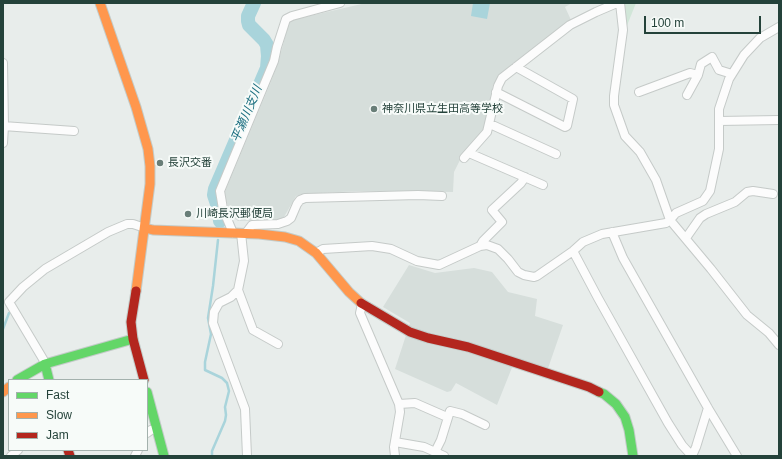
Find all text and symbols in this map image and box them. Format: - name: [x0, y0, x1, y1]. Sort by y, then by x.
- scale bar: [646, 8, 763, 34]
- text: 100 m: [651, 16, 684, 30]
- water label: 平瀬川支川: [229, 84, 265, 144]
- place label: 神奈川県立生田高等学校: [382, 102, 503, 116]
- marker: 神奈川県立生田高等学校: [369, 104, 379, 114]
- place label: 長沢交番: [168, 156, 212, 170]
- marker: 長沢交番: [155, 158, 165, 168]
- place label: 川崎長沢郵便局: [196, 207, 273, 221]
- marker: 川崎長沢郵便局: [183, 209, 193, 219]
- legend: [8, 379, 148, 451]
- text: Fast: [46, 388, 69, 402]
- text: Slow: [46, 408, 72, 422]
- text: Jam: [46, 428, 69, 442]

